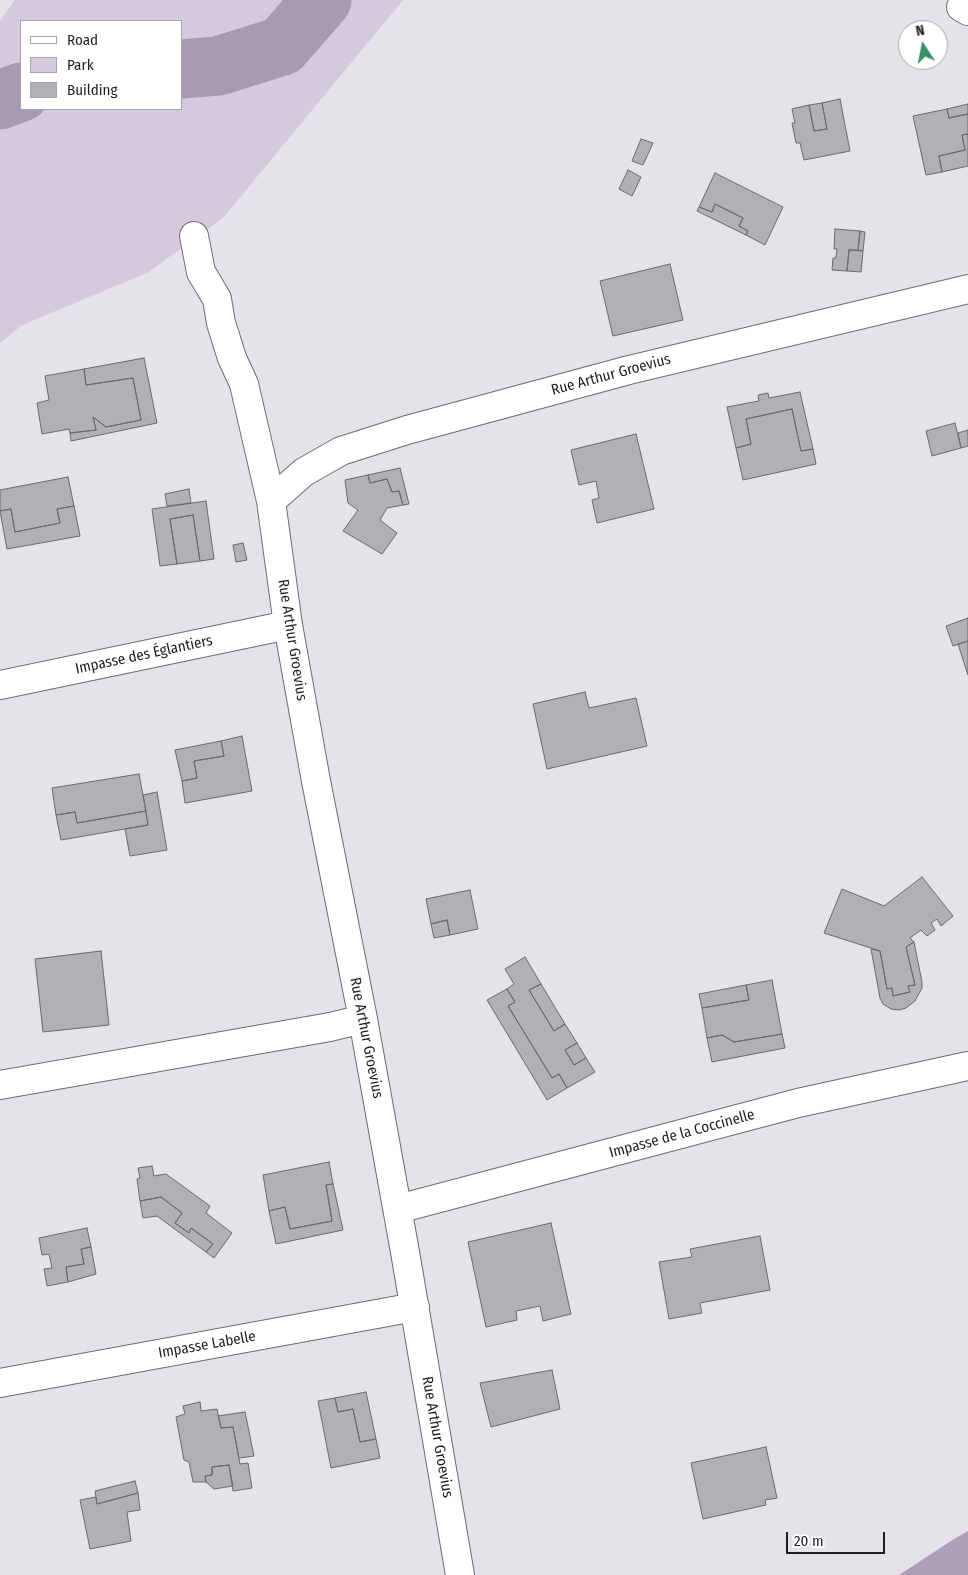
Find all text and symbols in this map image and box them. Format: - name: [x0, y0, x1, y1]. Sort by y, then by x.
- legend: [20, 20, 182, 110]
- north arrow: [898, 20, 948, 70]
- text: N: [914, 22, 926, 40]
- text: Road: [67, 31, 98, 49]
- text: Park: [67, 56, 94, 74]
- text: Building: [67, 81, 118, 99]
- street label: Rue Arthur Groevius: [549, 350, 673, 400]
- street label: Rue Arthur Groevius: [274, 578, 310, 702]
- street label: Impasse des Églantiers: [74, 632, 214, 678]
- street label: Rue Arthur Groevius: [345, 976, 387, 1100]
- street label: Impasse de la Coccinelle: [607, 1106, 757, 1162]
- street label: Impasse Labelle: [157, 1328, 257, 1362]
- street label: Rue Arthur Groevius: [417, 1375, 457, 1499]
- scale bar: [788, 1522, 887, 1554]
- text: 20 m: [794, 1532, 824, 1550]

